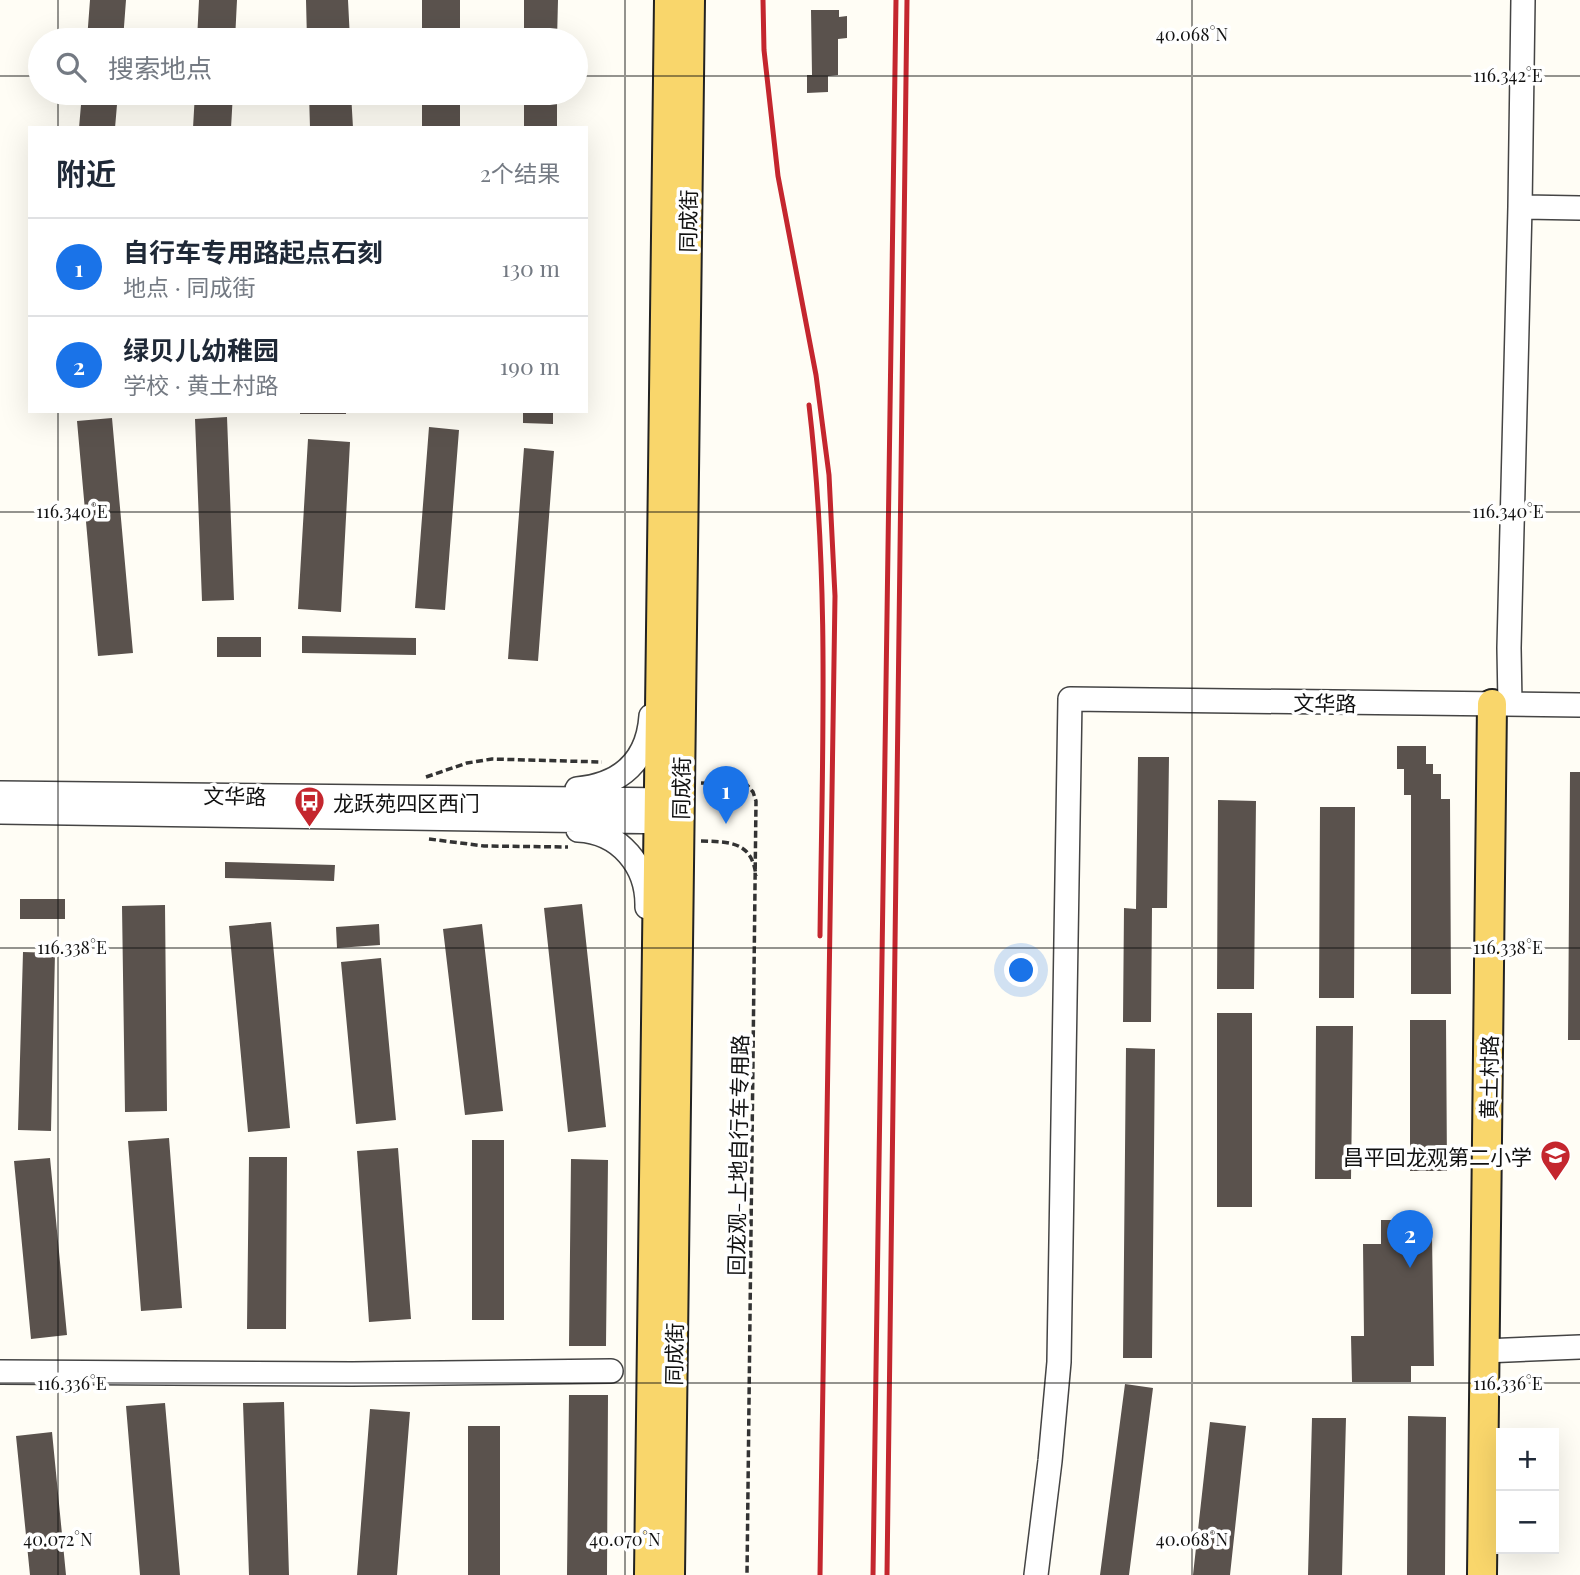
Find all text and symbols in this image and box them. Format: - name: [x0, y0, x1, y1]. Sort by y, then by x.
- text: 40.068°N: [1156, 22, 1228, 46]
- search box: [28, 28, 588, 105]
- icon: search: [52, 48, 90, 86]
- text: 搜索地点: [108, 50, 212, 85]
- text: 116.342°E: [1473, 63, 1543, 87]
- text: 附近: [56, 153, 116, 193]
- text: 2个结果: [480, 157, 560, 188]
- street label: 同成街: [672, 189, 702, 253]
- text: 自行车专用路起点石刻: [123, 234, 383, 269]
- text: 1: [75, 252, 83, 283]
- text: 130 m: [502, 252, 560, 283]
- text: 地点 · 同成街: [123, 271, 256, 302]
- text: 绿贝儿幼稚园: [123, 332, 279, 367]
- text: 2: [73, 350, 85, 381]
- text: 190 m: [500, 350, 560, 381]
- text: 学校 · 黄土村路: [123, 369, 279, 400]
- text: 116.340°E: [36, 499, 108, 523]
- text: 116.340°E: [1472, 499, 1544, 523]
- street label: 文华路: [1293, 687, 1357, 717]
- street label: 同成街: [665, 756, 695, 820]
- pin: 1: [703, 766, 749, 824]
- street label: 文华路: [203, 780, 267, 810]
- bus stop icon: 龙跃苑四区西门: [293, 785, 327, 829]
- place label: 龙跃苑四区西门: [333, 788, 480, 816]
- text: 116.338°E: [37, 935, 107, 959]
- text: 116.338°E: [1473, 935, 1543, 959]
- your location: [1004, 953, 1038, 987]
- street label: 回龙观-上地自行车专用路: [721, 1034, 753, 1276]
- street label: 黄土村路: [1473, 1035, 1503, 1119]
- school or university icon: 昌平回龙观第二小学: [1538, 1139, 1572, 1183]
- place label: 昌平回龙观第二小学: [1343, 1142, 1532, 1170]
- pin: 2: [1387, 1210, 1433, 1268]
- street label: 同成街: [658, 1322, 688, 1386]
- text: 116.336°E: [37, 1371, 107, 1395]
- text: 116.336°E: [1473, 1371, 1543, 1395]
- map controls: [1496, 1428, 1559, 1554]
- button: +: [1496, 1428, 1559, 1491]
- button: −: [1496, 1491, 1559, 1554]
- text: 40.072°N: [23, 1527, 93, 1551]
- text: 40.070°N: [589, 1527, 661, 1551]
- text: 40.068°N: [1156, 1527, 1228, 1551]

